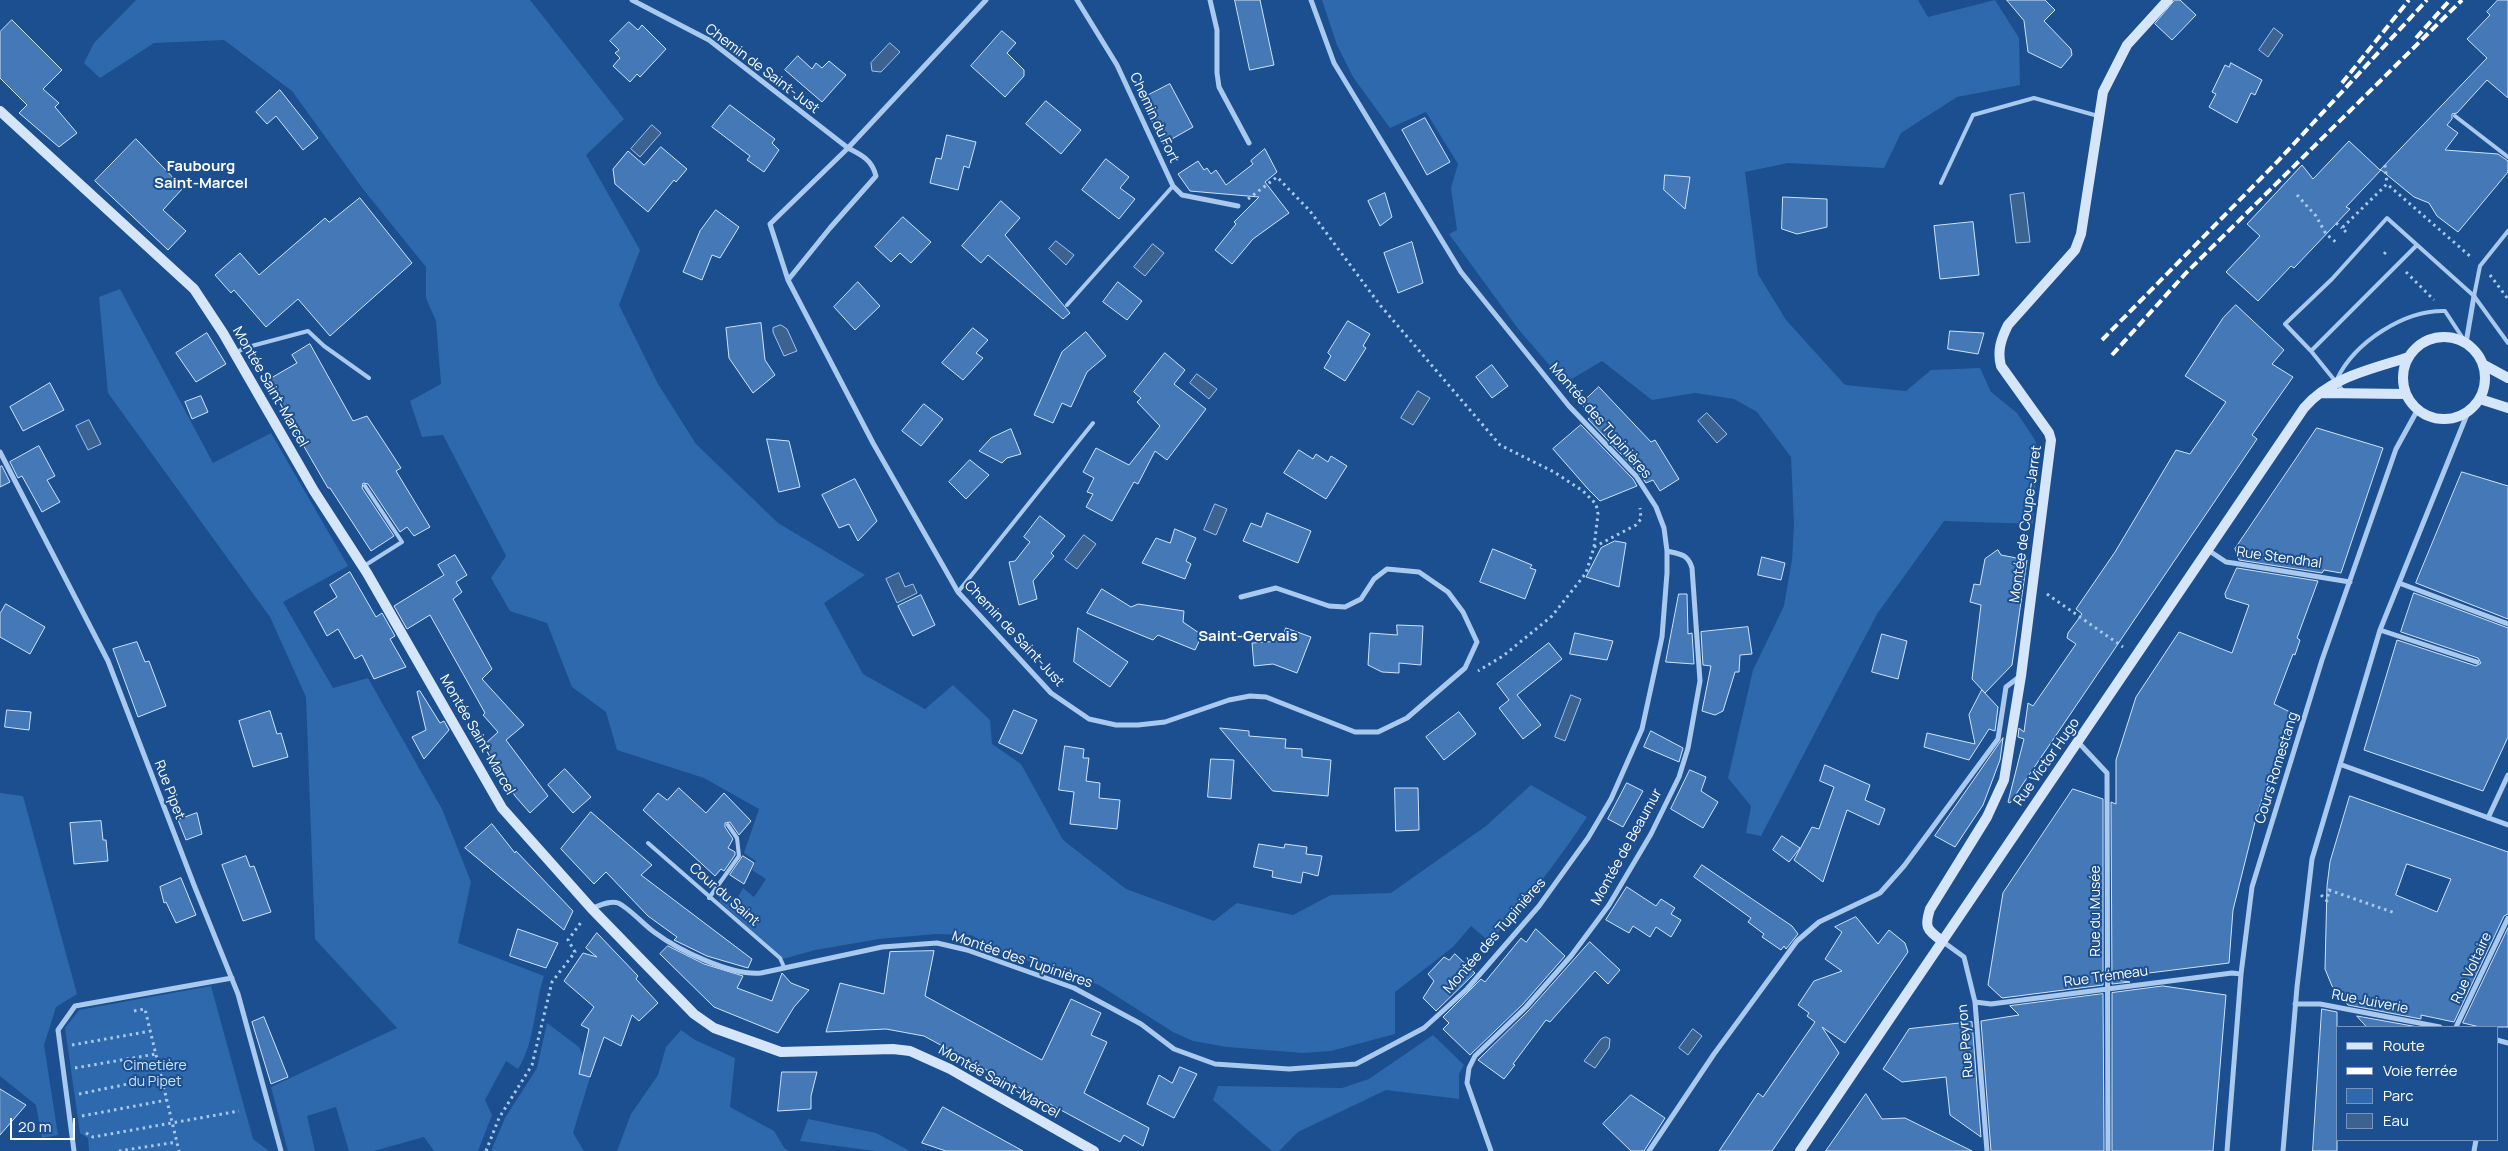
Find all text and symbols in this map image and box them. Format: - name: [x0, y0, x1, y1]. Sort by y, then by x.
- street label: Chemin de Saint-Just: [702, 21, 822, 117]
- street label: Chemin du Fort: [1126, 70, 1182, 166]
- district label: Faubourg Saint-Marcel: [154, 158, 248, 193]
- street label: Montée Saint-Marcel: [229, 324, 311, 450]
- street label: Montée des Tupinières: [1545, 360, 1655, 482]
- street label: Montée de Coupe-Jarret: [2007, 444, 2045, 604]
- street label: Rue Stendhal: [2235, 544, 2323, 572]
- street label: Chemin de Saint-Just: [961, 578, 1067, 690]
- district label: Saint-Gervais: [1198, 628, 1298, 646]
- street label: Montée Saint-Marcel: [436, 672, 518, 798]
- street label: Cours Romestang: [2252, 710, 2302, 826]
- street label: Rue Victor Hugo: [2011, 715, 2083, 809]
- street label: Rue Pipet: [150, 758, 188, 822]
- street label: Montée de Beaumur: [1588, 786, 1666, 908]
- street label: Cour du Saint: [685, 860, 763, 930]
- street label: Rue du Musée: [2088, 865, 2104, 957]
- street label: Montée des Tupinières: [1440, 875, 1550, 997]
- street label: Montée des Tupinières: [950, 928, 1094, 992]
- street label: Rue Voltaire: [2448, 930, 2496, 1006]
- street label: Rue Trémeau: [2063, 963, 2149, 991]
- street label: Rue Juiverie: [2330, 986, 2410, 1018]
- street label: Rue Peyron: [1954, 1004, 1978, 1078]
- legend: [2336, 1026, 2498, 1141]
- text: Route: [2383, 1035, 2425, 1056]
- street label: Montée Saint-Marcel: [935, 1042, 1063, 1122]
- park label: Cimetière du Pipet: [123, 1058, 187, 1090]
- text: Voie ferrée: [2383, 1060, 2457, 1081]
- text: Parc: [2383, 1085, 2414, 1106]
- scale bar: [12, 1108, 78, 1140]
- text: Eau: [2383, 1110, 2409, 1131]
- text: 20 m: [18, 1116, 51, 1137]

